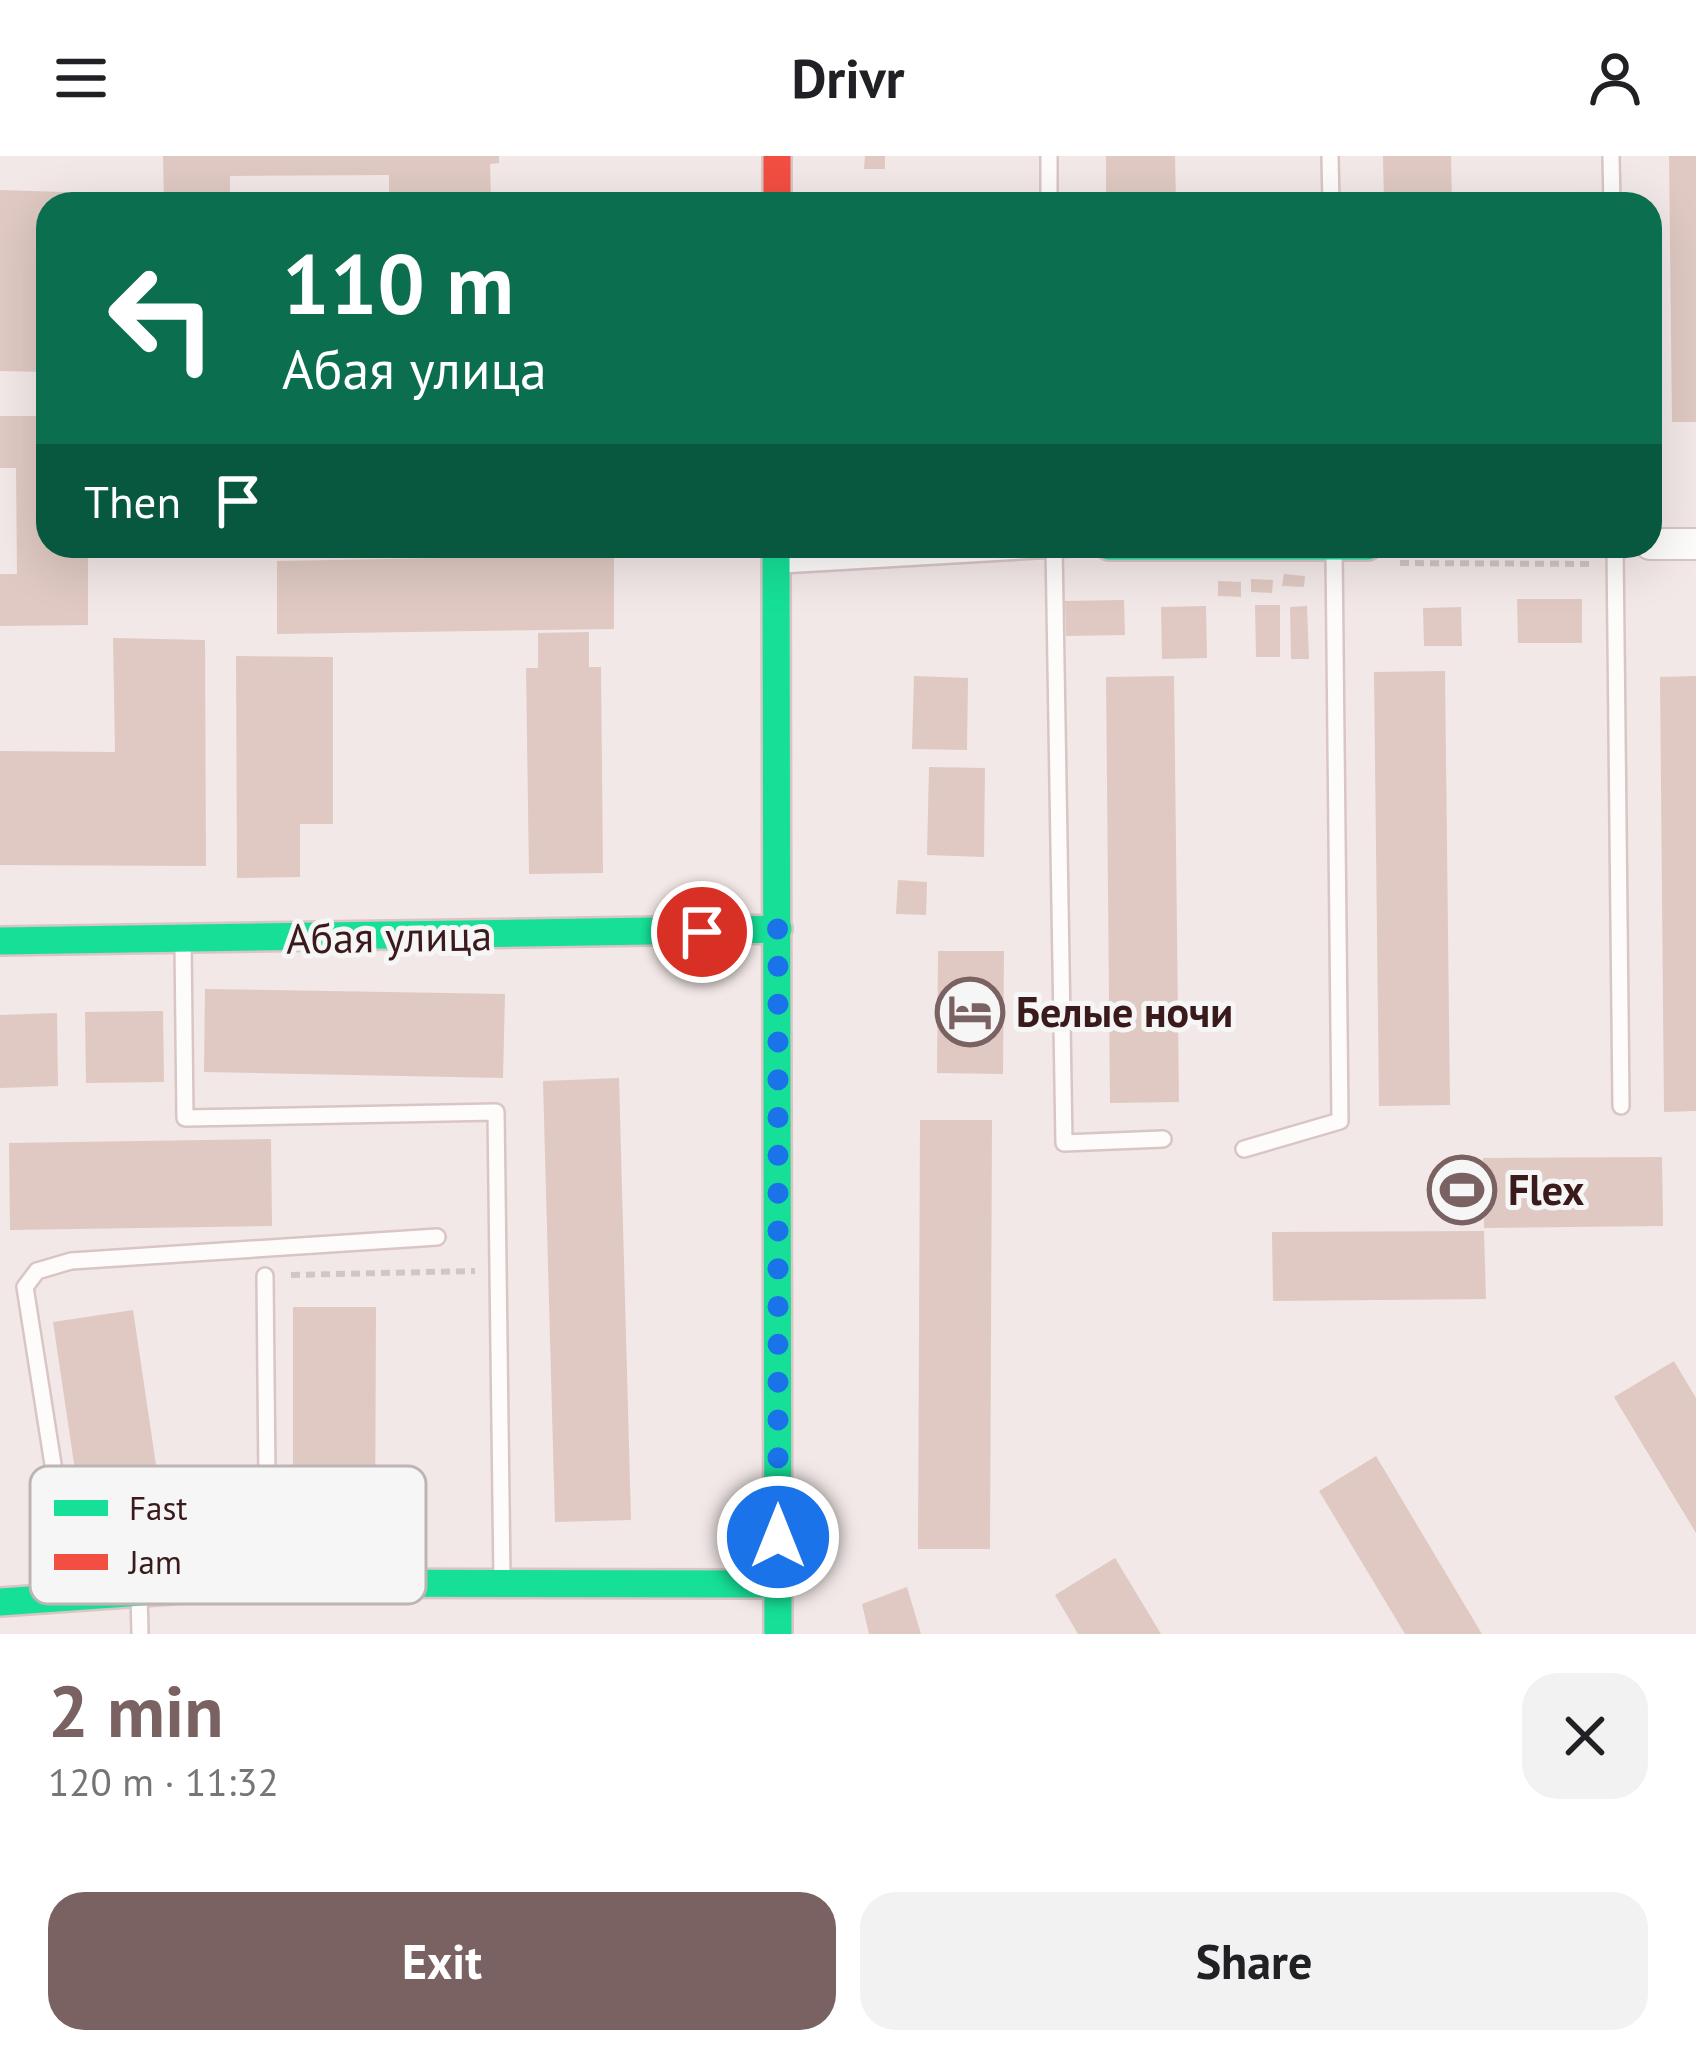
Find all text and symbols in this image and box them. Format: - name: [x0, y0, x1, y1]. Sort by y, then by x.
- text: Drivr: [791, 43, 905, 113]
- icon: menu: [48, 45, 114, 111]
- icon: person: [1582, 45, 1648, 111]
- text: 110 m: [282, 228, 514, 337]
- icon: left: [84, 240, 240, 396]
- text: Абая улица: [282, 334, 547, 404]
- icon: arrive: [205, 468, 271, 534]
- text: Then: [84, 472, 181, 530]
- pin: [651, 881, 753, 983]
- icon: arrive: [669, 899, 735, 965]
- street label: Абая улица: [286, 907, 492, 966]
- hotel icon: Белые ночи: [935, 977, 1005, 1047]
- place label: Белые ночи: [1016, 984, 1233, 1039]
- sports icon: Flex: [1427, 1155, 1497, 1225]
- place label: Flex: [1508, 1162, 1584, 1217]
- legend: [30, 1466, 426, 1604]
- position arrow: [715, 1474, 841, 1600]
- text: Fast: [129, 1486, 188, 1529]
- text: Jam: [127, 1540, 182, 1583]
- text: 2 min: [48, 1664, 224, 1757]
- button: close: [1522, 1673, 1648, 1799]
- text: 120 m · 11:32: [48, 1756, 279, 1807]
- button: Exit: [48, 1892, 836, 2030]
- button: Share: [860, 1892, 1648, 2030]

